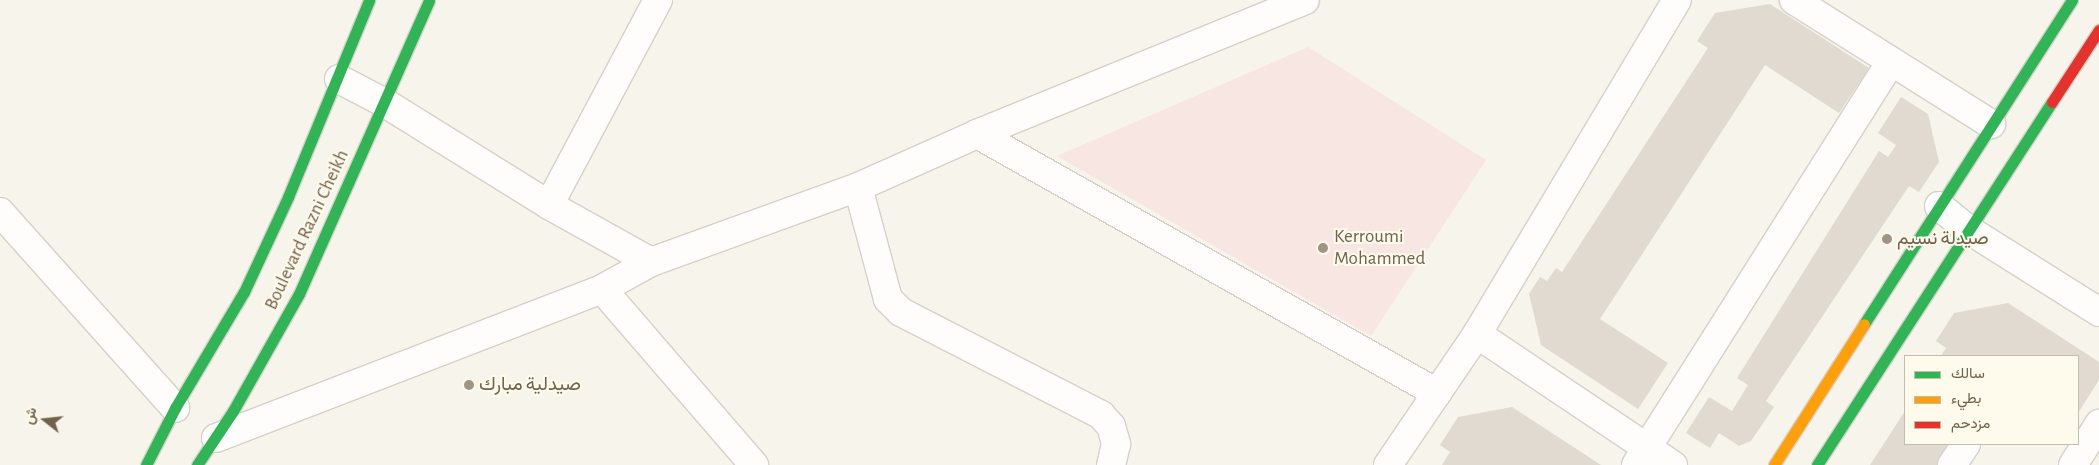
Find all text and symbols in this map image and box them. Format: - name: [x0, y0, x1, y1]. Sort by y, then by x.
- street label: Boulevard Razni Cheikh: [260, 146, 354, 314]
- place label: Kerroumi Mohammed: [1334, 226, 1425, 270]
- place label: صيدلة نسيم: [1897, 228, 1989, 250]
- marker: صيدلة نسيم: [1881, 233, 1893, 245]
- marker: Kerroumi Mohammed: [1316, 241, 1330, 255]
- legend: [1904, 355, 2079, 445]
- text: سالك: [1951, 366, 1985, 381]
- place label: صيدلية مبارك: [479, 374, 581, 396]
- marker: صيدلية مبارك: [463, 379, 475, 391]
- text: بطيء: [1951, 391, 1981, 406]
- north arrow: [20, 395, 70, 445]
- text: ش: [22, 406, 40, 426]
- text: مزدحم: [1951, 416, 1990, 431]

